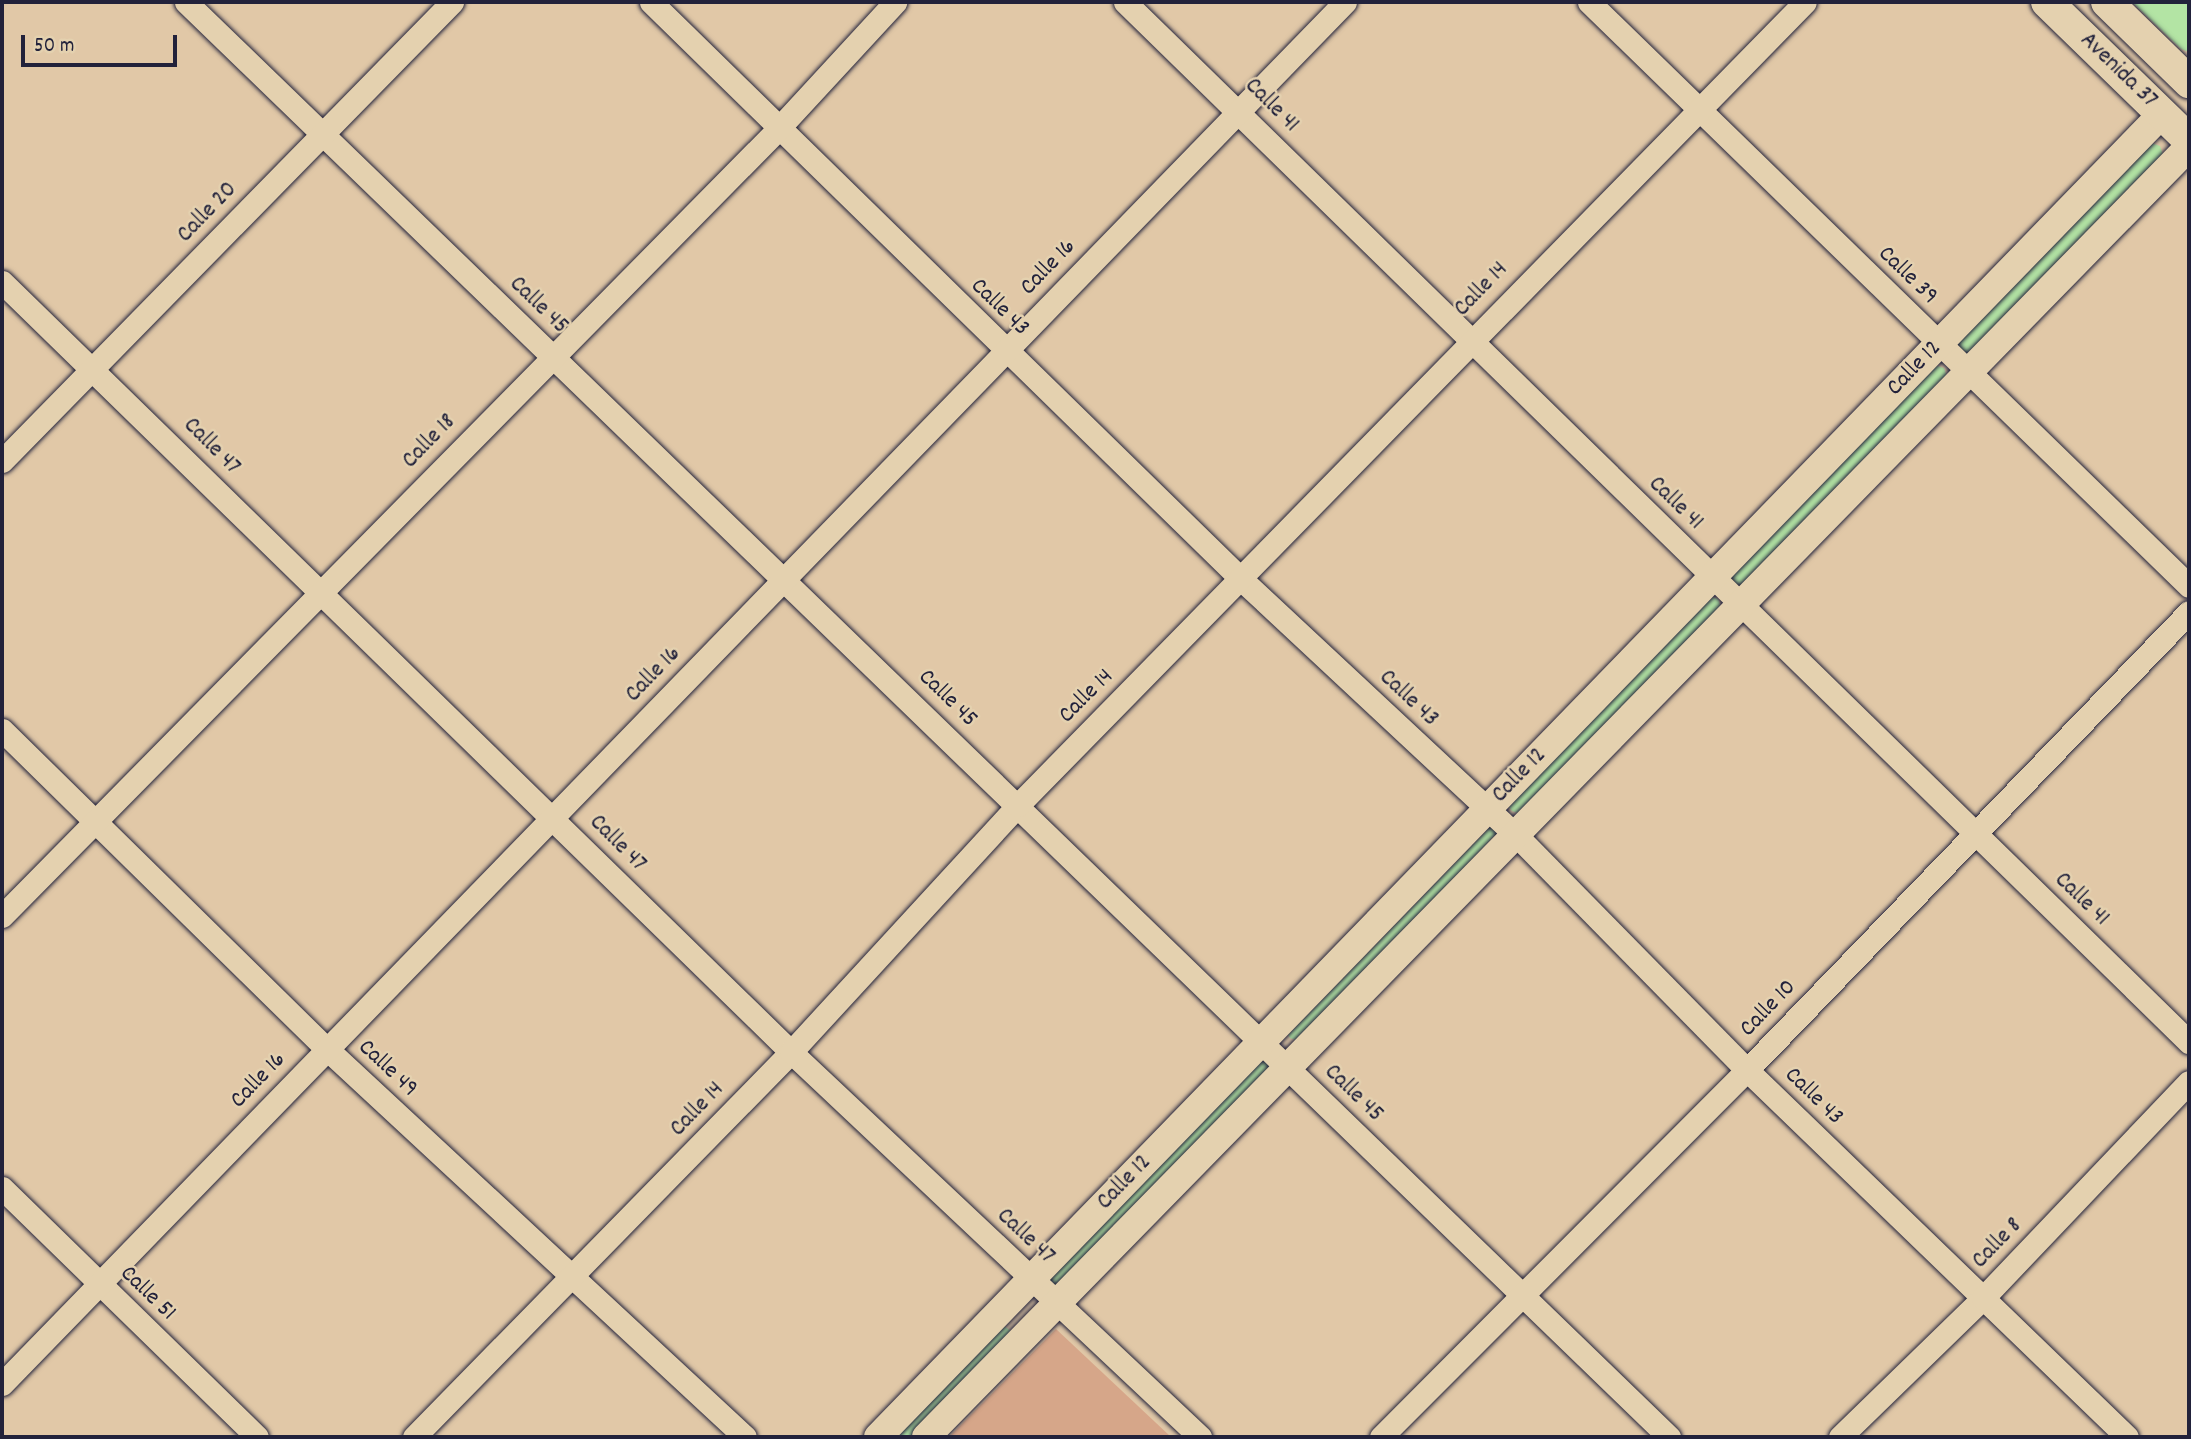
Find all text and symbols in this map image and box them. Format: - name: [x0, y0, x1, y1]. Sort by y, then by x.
- scale bar: [24, 21, 180, 65]
- street label: Avenida 37: [2073, 27, 2163, 115]
- text: 50 m: [34, 32, 74, 62]
- street label: Calle 41: [1238, 73, 1304, 139]
- street label: Calle 20: [172, 176, 244, 250]
- street label: Calle 16: [1015, 234, 1083, 302]
- street label: Calle 39: [1871, 241, 1943, 311]
- street label: Calle 14: [1449, 256, 1515, 324]
- street label: Calle 45: [502, 271, 574, 341]
- street label: Calle 43: [963, 273, 1035, 343]
- street label: Calle 12: [1882, 335, 1948, 403]
- street label: Calle 18: [397, 408, 463, 476]
- street label: Calle 47: [176, 412, 246, 482]
- street label: Calle 41: [1641, 471, 1709, 537]
- street label: Calle 16: [620, 641, 688, 709]
- street label: Calle 45: [911, 664, 983, 734]
- street label: Calle 14: [1054, 664, 1120, 730]
- street label: Calle 43: [1372, 664, 1444, 734]
- street label: Calle 12: [1487, 742, 1553, 810]
- street label: Calle 47: [582, 809, 652, 879]
- street label: Calle 41: [2047, 867, 2115, 933]
- street label: Calle 10: [1735, 974, 1803, 1044]
- street label: Calle 49: [351, 1034, 423, 1104]
- street label: Calle 16: [225, 1047, 293, 1115]
- street label: Calle 45: [1317, 1059, 1389, 1129]
- street label: Calle 43: [1777, 1062, 1849, 1132]
- street label: Calle 14: [665, 1076, 731, 1144]
- street label: Calle 12: [1092, 1149, 1158, 1217]
- street label: Calle 47: [990, 1203, 1060, 1271]
- street label: Calle 8: [1967, 1212, 2029, 1276]
- street label: Calle 51: [113, 1260, 181, 1328]

